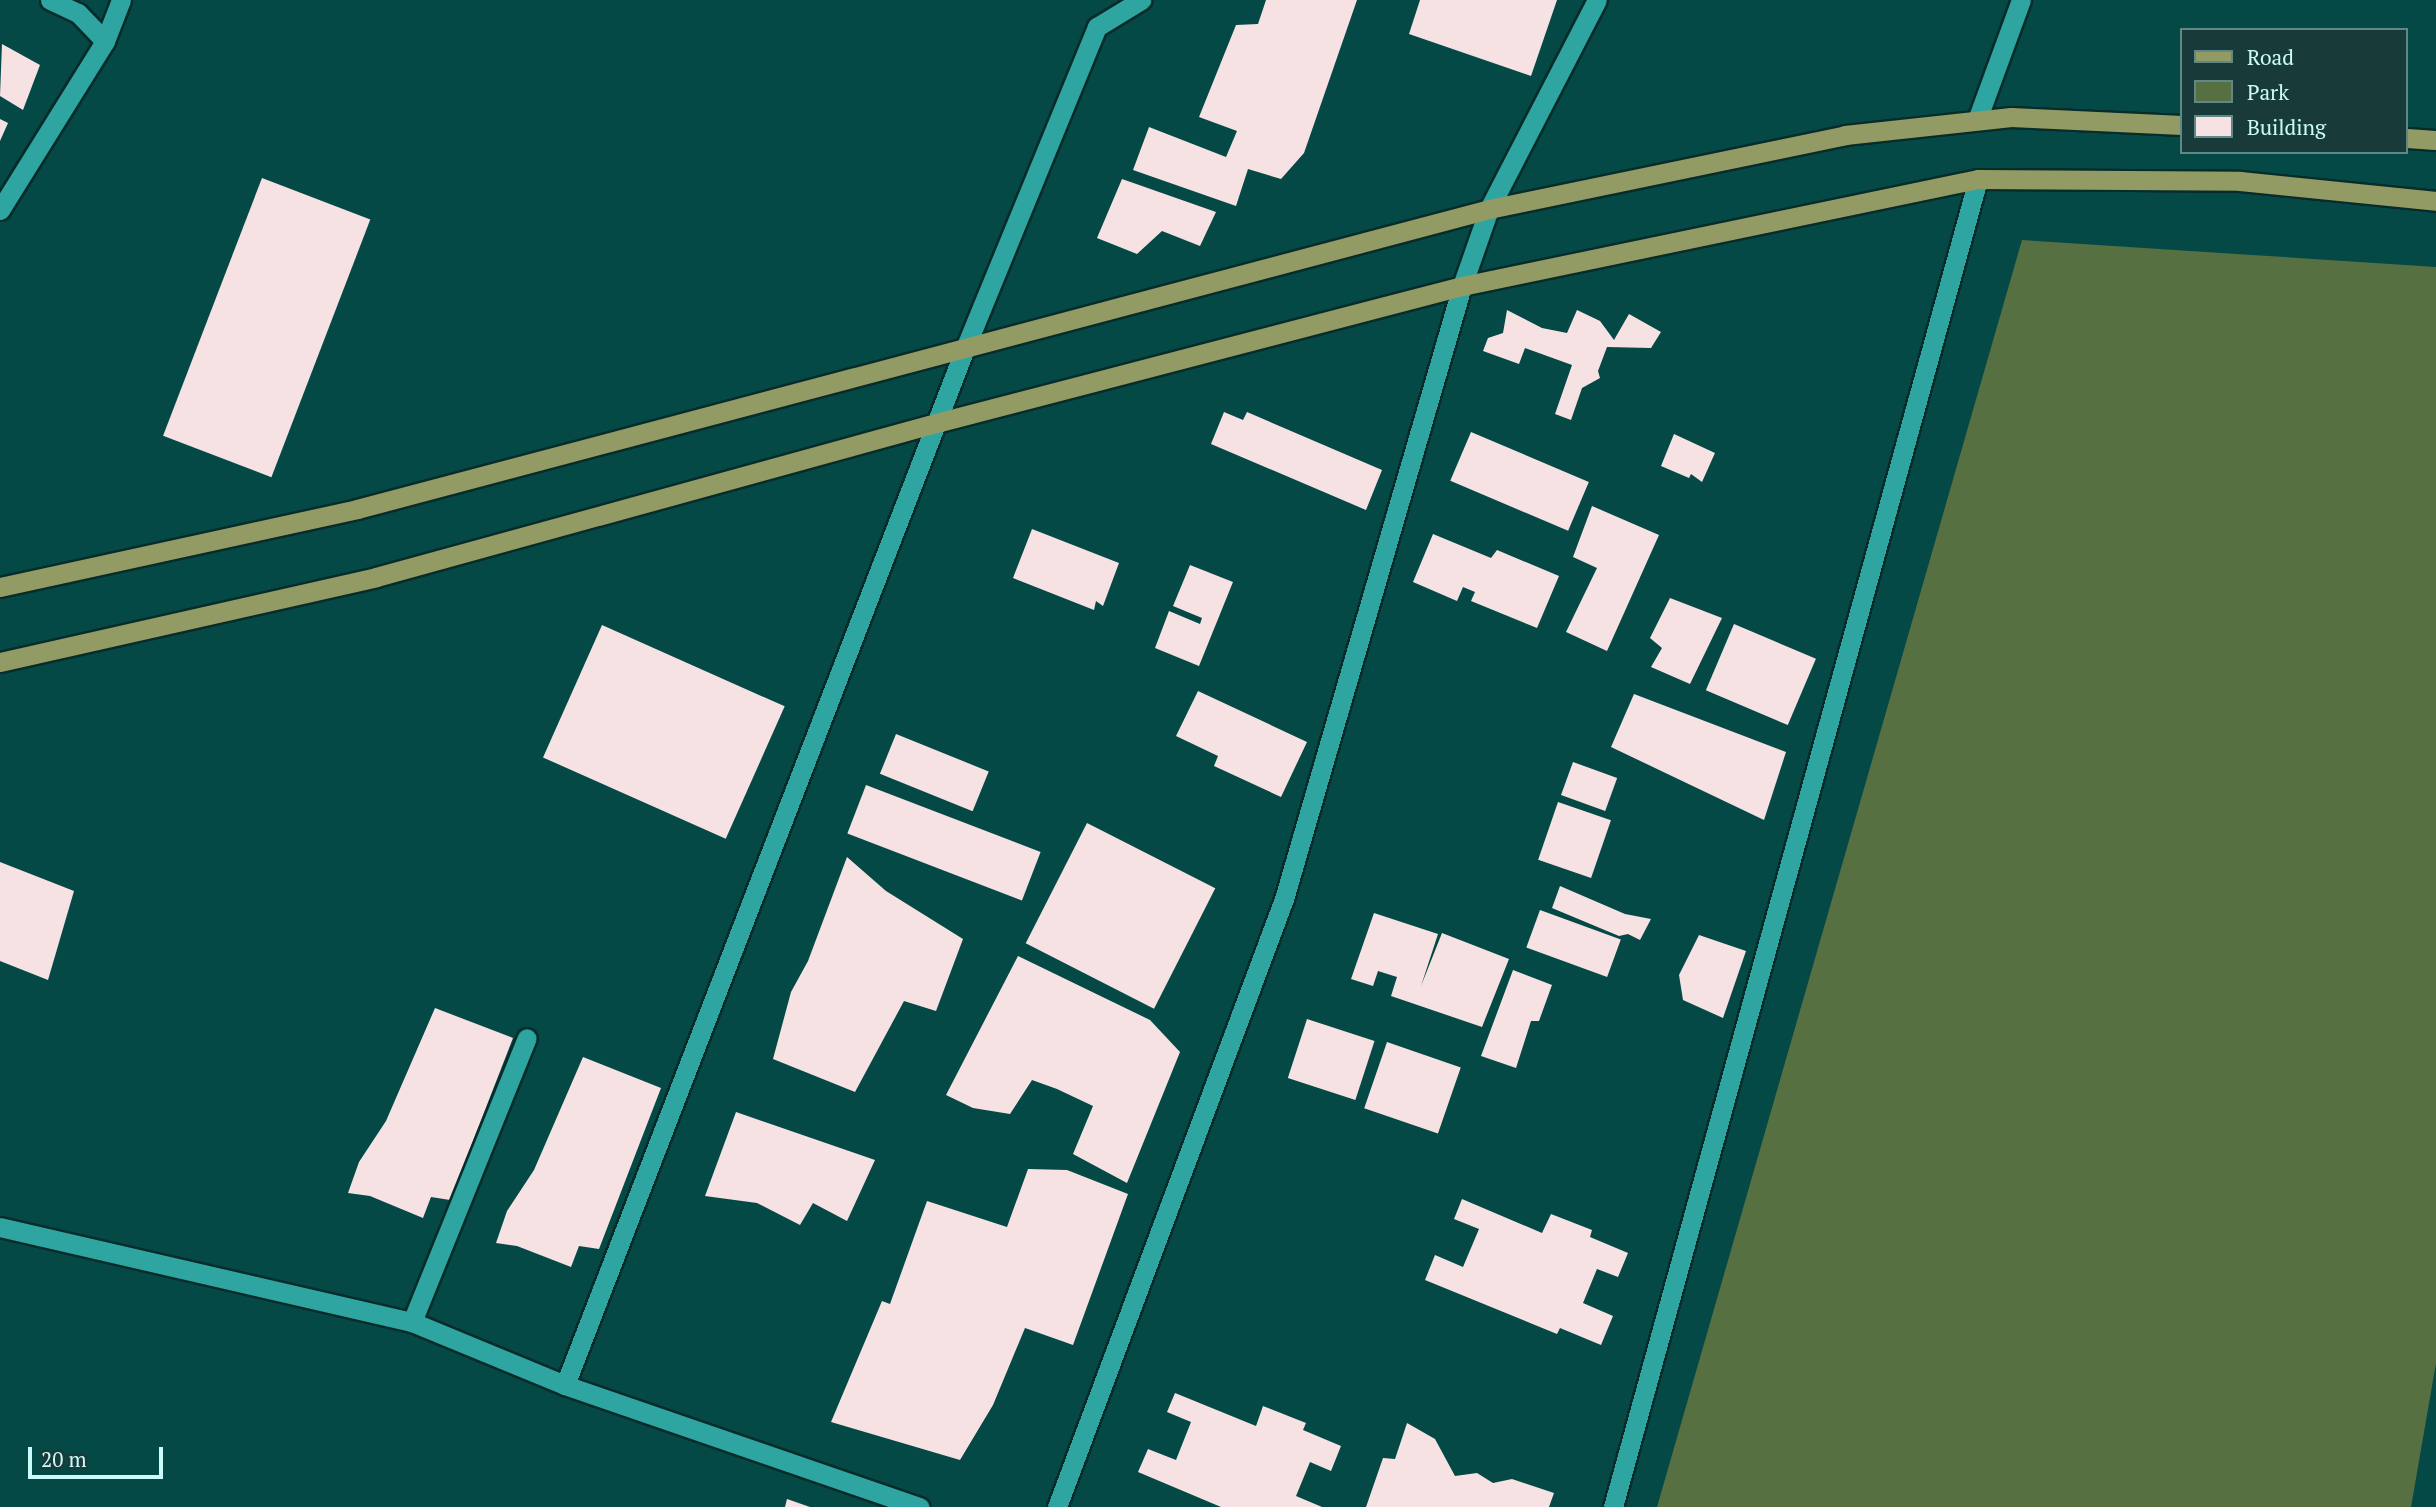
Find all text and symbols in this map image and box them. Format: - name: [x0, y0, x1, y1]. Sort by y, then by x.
- legend: [2180, 28, 2408, 154]
- text: Road: [2247, 43, 2294, 71]
- text: Park: [2247, 78, 2289, 106]
- text: Building: [2247, 113, 2326, 141]
- scale bar: [32, 1434, 166, 1478]
- text: 20 m: [41, 1445, 87, 1473]

